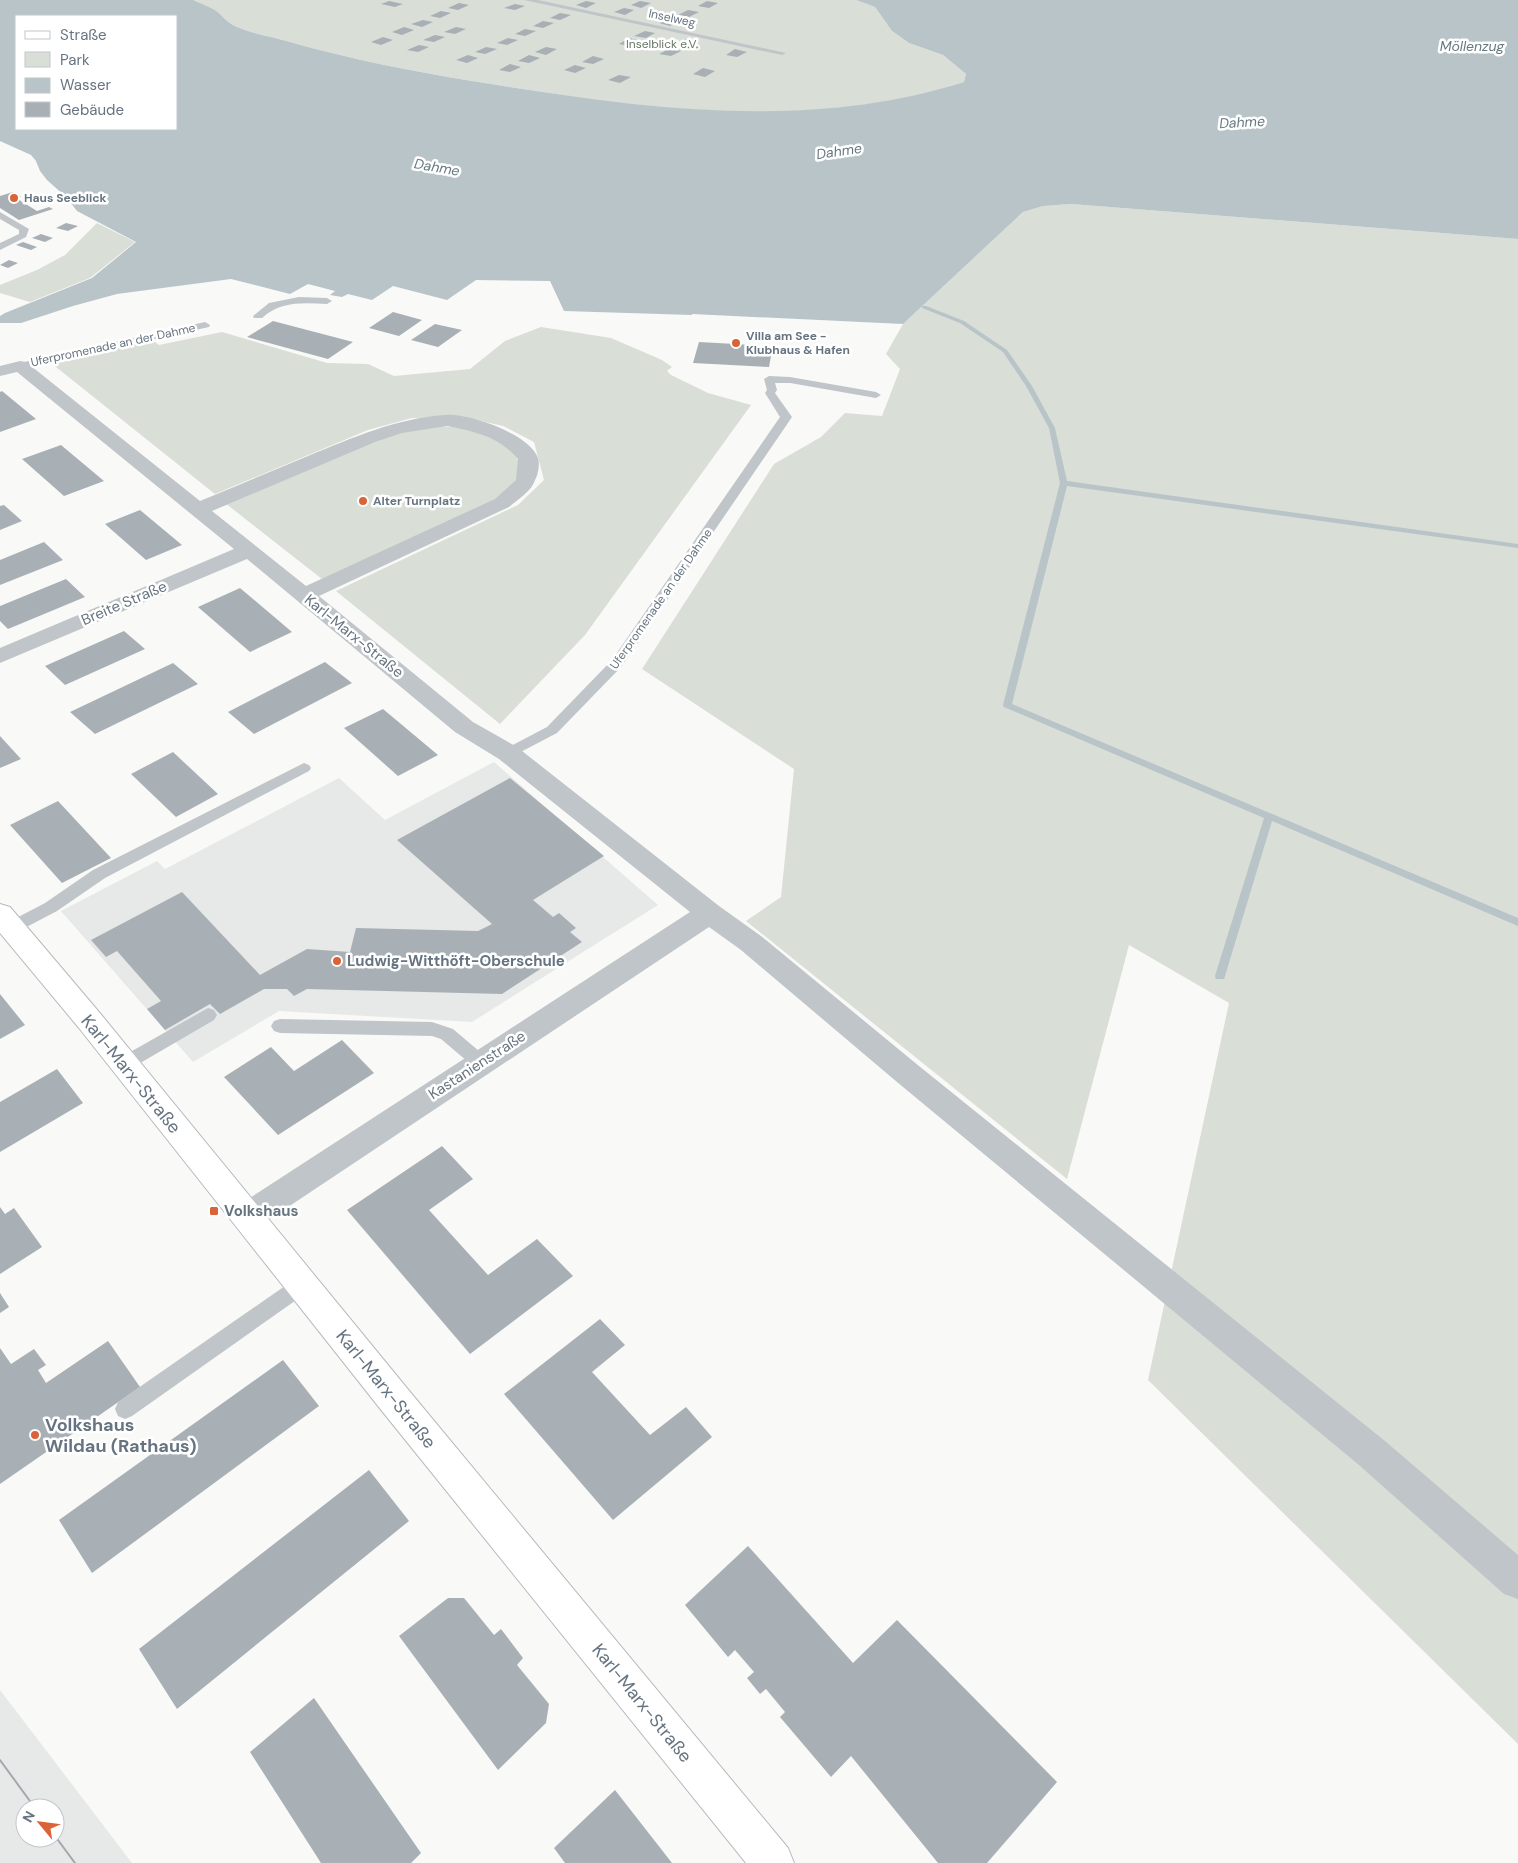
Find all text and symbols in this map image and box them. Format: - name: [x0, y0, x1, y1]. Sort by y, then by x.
- street label: Inselweg: [647, 5, 697, 31]
- legend: [15, 15, 178, 130]
- text: Straße: [60, 25, 107, 45]
- park label: Inselblick e.V.: [626, 36, 698, 52]
- water label: Möllenzug: [1440, 37, 1505, 55]
- text: Park: [60, 50, 90, 70]
- text: Wasser: [60, 75, 112, 95]
- text: Gebäude: [60, 100, 124, 120]
- water label: Dahme: [1219, 112, 1265, 132]
- water label: Dahme: [815, 139, 863, 163]
- water label: Dahme: [413, 154, 461, 180]
- place label: Haus Seeblick: [24, 190, 107, 206]
- marker: Haus Seeblick: [8, 192, 20, 204]
- street label: Uferpromenade an der Dahme: [29, 320, 197, 370]
- place label: Villa am See - Klubhaus & Hafen: [746, 328, 850, 358]
- marker: Villa am See - Klubhaus & Hafen: [730, 337, 742, 349]
- place label: Alter Turnplatz: [373, 493, 460, 509]
- marker: Alter Turnplatz: [357, 495, 369, 507]
- street label: Uferpromenade an der Dahme: [606, 525, 716, 672]
- street label: Breite Straße: [78, 576, 170, 630]
- street label: Karl-Marx-Straße: [300, 590, 408, 682]
- place label: Ludwig-Witthöft-Oberschule: [347, 951, 565, 971]
- marker: Ludwig-Witthöft-Oberschule: [331, 955, 343, 967]
- street label: Karl-Marx-Straße: [76, 1010, 186, 1138]
- street label: Kastanienstraße: [425, 1026, 529, 1104]
- place label: Volkshaus: [224, 1201, 298, 1221]
- marker: Volkshaus: [208, 1205, 220, 1217]
- street label: Karl-Marx-Straße: [331, 1325, 441, 1453]
- place label: Volkshaus Wildau (Rathaus): [45, 1413, 197, 1458]
- marker: Volkshaus Wildau (Rathaus): [29, 1429, 41, 1441]
- street label: Karl-Marx-Straße: [587, 1639, 697, 1767]
- north arrow: [15, 1798, 65, 1848]
- text: N: [18, 1808, 39, 1826]

